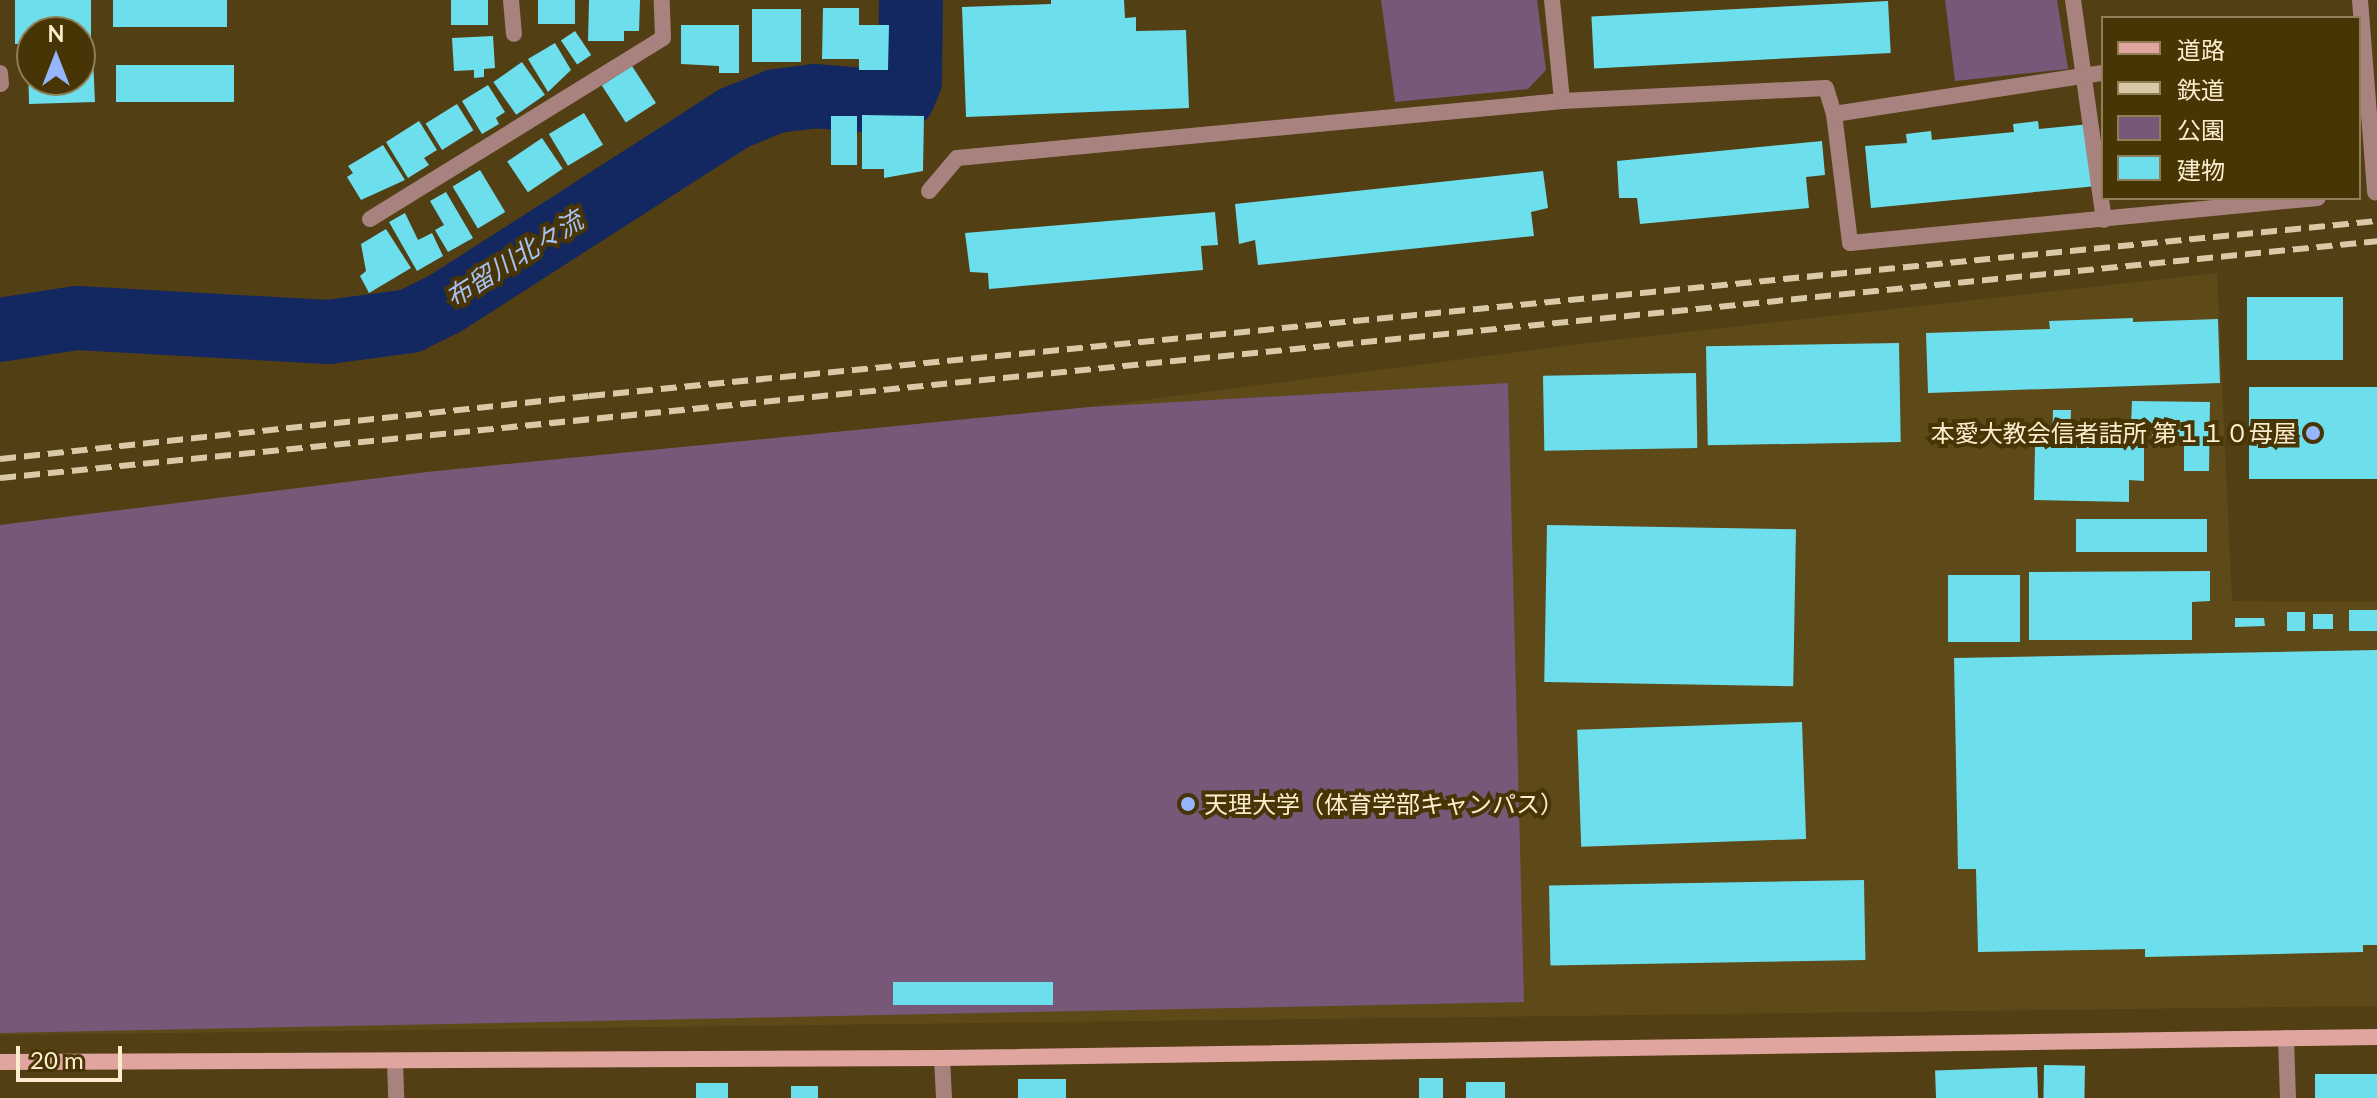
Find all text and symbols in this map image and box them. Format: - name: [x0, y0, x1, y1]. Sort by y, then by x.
- north arrow: [16, 16, 96, 96]
- legend: [2101, 16, 2361, 200]
- text: N: [48, 20, 64, 47]
- text: 道路: [2177, 35, 2225, 64]
- text: 鉄道: [2177, 75, 2225, 104]
- text: 公園: [2177, 115, 2225, 144]
- text: 建物: [2177, 155, 2225, 184]
- water label: 布留川北々流: [440, 204, 588, 314]
- place label: 本愛大教会信者詰所 第１１０母屋: [1931, 419, 2297, 447]
- marker: 本愛大教会信者詰所 第１１０母屋: [2304, 424, 2322, 442]
- place label: 天理大学（体育学部キャンパス）: [1204, 790, 1564, 818]
- marker: 天理大学（体育学部キャンパス）: [1179, 795, 1197, 813]
- scale bar: [20, 1030, 126, 1080]
- text: 20 m: [30, 1045, 84, 1074]

